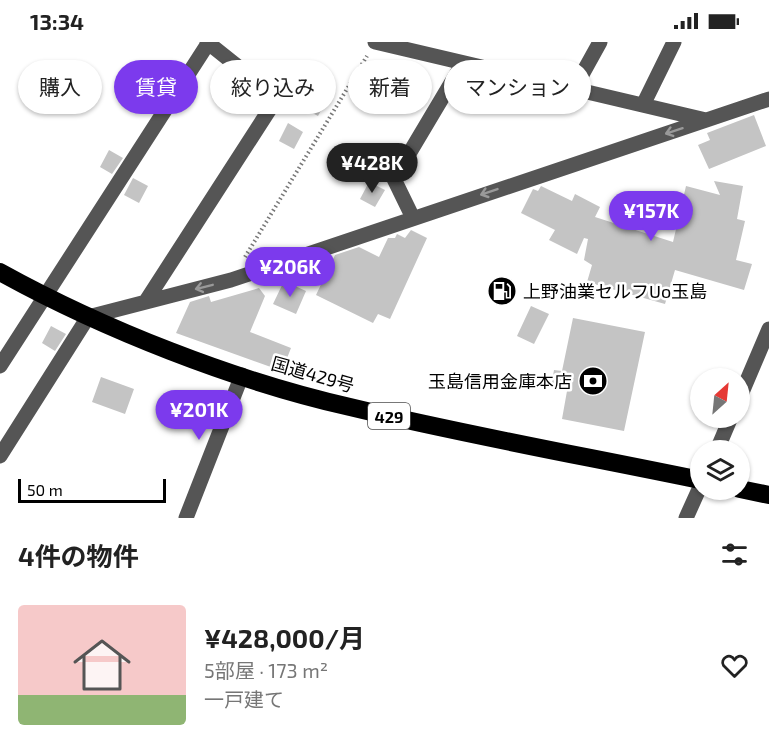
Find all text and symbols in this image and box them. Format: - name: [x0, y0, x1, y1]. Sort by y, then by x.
- text: 13:34: [30, 8, 84, 34]
- chip: 購入: [18, 60, 102, 114]
- chip: 賃貸: [114, 60, 198, 114]
- chip: 絞り込み: [210, 60, 336, 114]
- chip: 新着: [348, 60, 432, 114]
- chip: マンション: [444, 60, 591, 114]
- one-way arrow: [665, 126, 684, 137]
- pin: ¥428K: [330, 143, 414, 194]
- text: ¥428K: [341, 150, 403, 174]
- one-way arrow: [480, 188, 498, 199]
- pin: ¥157K: [609, 191, 693, 242]
- text: ¥157K: [623, 198, 679, 222]
- pin: ¥206K: [248, 247, 332, 298]
- text: ¥206K: [259, 254, 321, 278]
- fuel station icon: 上野油業セルフUo玉島: [486, 275, 518, 307]
- place label: 上野油業セルフUo玉島: [523, 280, 707, 302]
- one-way arrow: [195, 281, 214, 293]
- street label: 国道429号: [269, 352, 357, 396]
- bank icon: 玉島信用金庫本店: [577, 365, 609, 397]
- north arrow: [690, 368, 750, 428]
- map controls: [690, 368, 750, 500]
- place label: 玉島信用金庫本店: [428, 370, 572, 392]
- pin: ¥201K: [157, 390, 241, 441]
- text: ¥201K: [170, 397, 228, 421]
- road number: 429: [368, 403, 410, 429]
- button: layers: [690, 440, 750, 500]
- scale bar: [18, 476, 166, 504]
- text: 50 m: [27, 480, 63, 499]
- icon: filters: [718, 538, 751, 571]
- text: 4件の物件: [18, 540, 139, 571]
- text: ¥428,000/月: [204, 622, 365, 653]
- icon: home: [66, 629, 138, 701]
- icon: heart: [718, 649, 751, 682]
- text: 5部屋 · 173 m²: [204, 658, 328, 682]
- text: 一戸建て: [204, 687, 284, 711]

